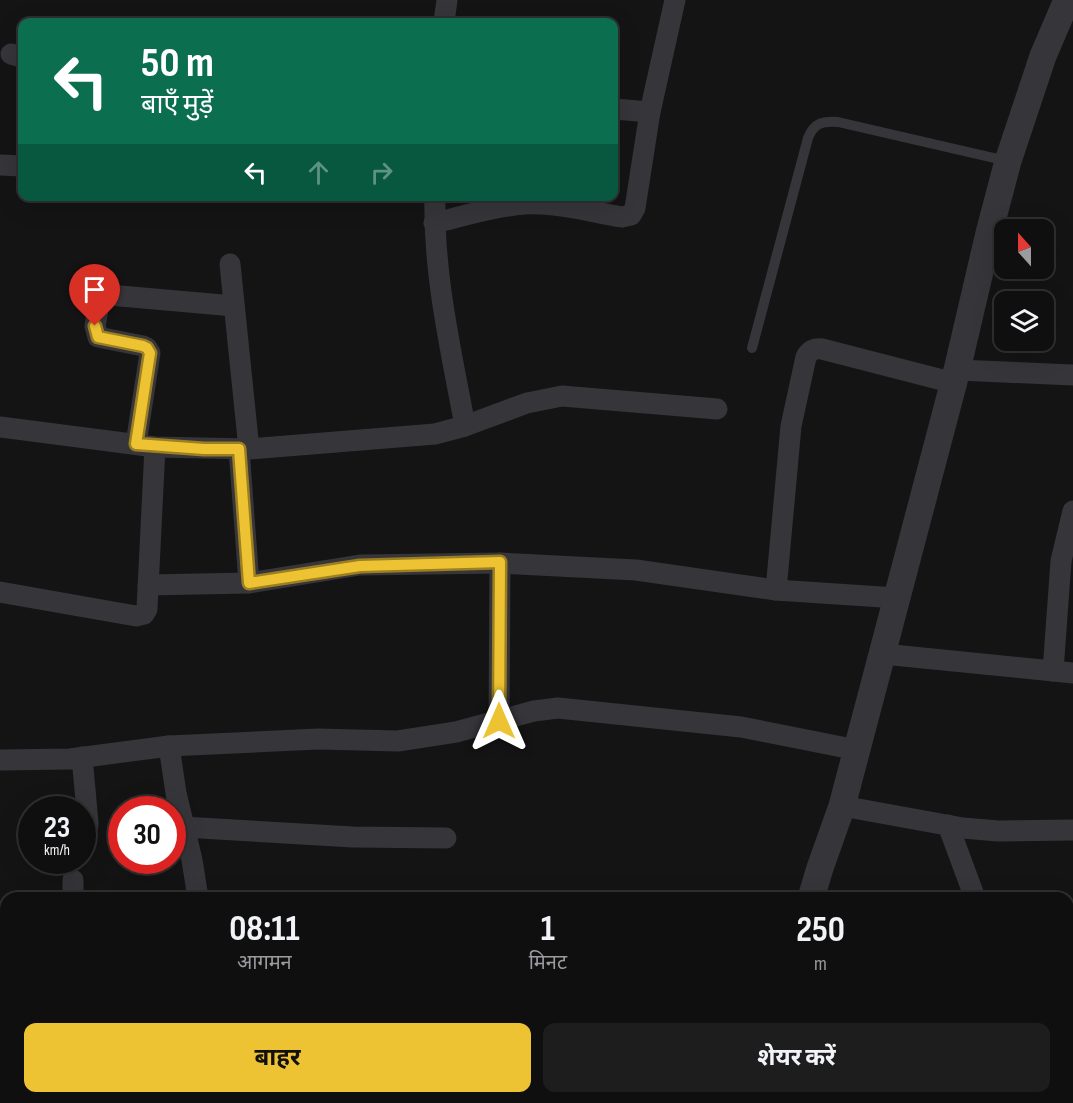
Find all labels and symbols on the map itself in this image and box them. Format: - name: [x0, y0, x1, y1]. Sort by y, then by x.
- north arrow: [994, 219, 1054, 279]
- pin: [69, 264, 120, 326]
- position arrow: [467, 689, 531, 753]
- speed limit sign: 30: [108, 796, 186, 874]

